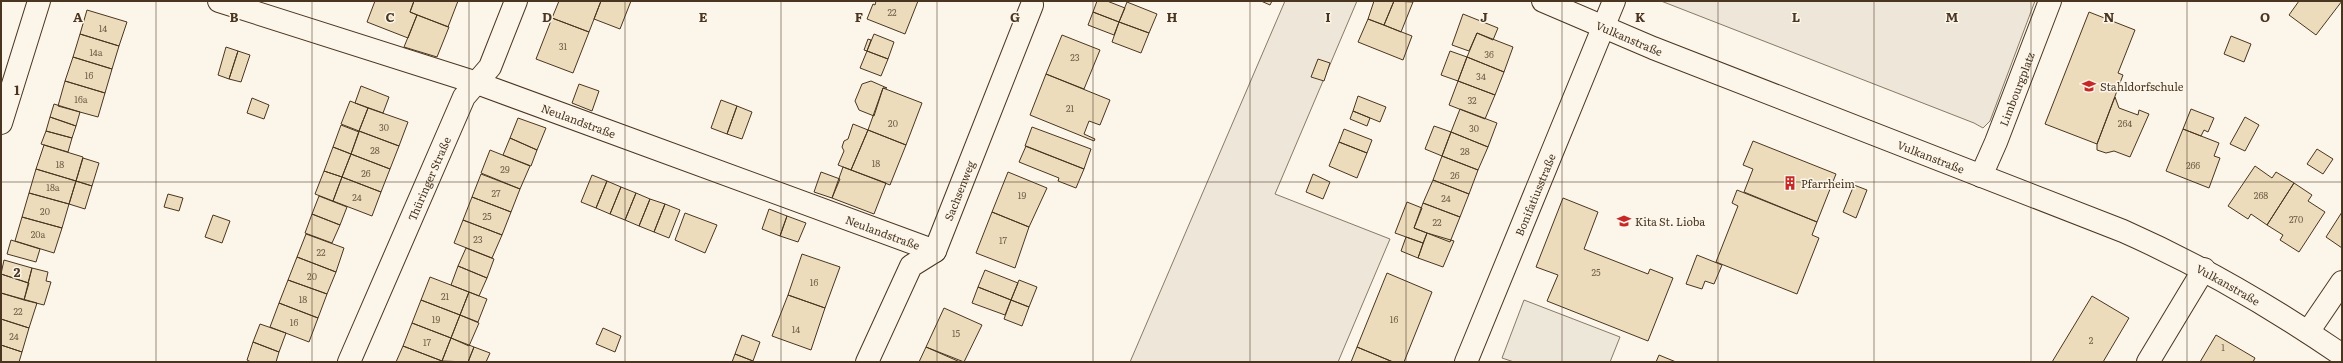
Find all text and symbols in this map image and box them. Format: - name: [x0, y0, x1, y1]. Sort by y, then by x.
- house number: 22: [887, 5, 897, 19]
- text: A: [73, 7, 83, 26]
- text: B: [230, 7, 239, 26]
- text: C: [385, 7, 395, 26]
- text: D: [542, 7, 552, 26]
- text: E: [699, 7, 708, 26]
- text: F: [855, 7, 863, 26]
- text: G: [1010, 7, 1020, 26]
- text: H: [1167, 7, 1178, 26]
- text: I: [1325, 7, 1331, 26]
- text: J: [1480, 7, 1488, 26]
- text: K: [1635, 7, 1646, 26]
- text: L: [1792, 7, 1800, 26]
- text: M: [1946, 7, 1959, 26]
- text: N: [2104, 7, 2115, 26]
- text: O: [2260, 7, 2270, 26]
- street label: Vulkanstraße: [1594, 17, 1665, 59]
- house number: 14: [99, 21, 107, 35]
- house number: 31: [559, 39, 568, 53]
- house number: 14a: [89, 45, 103, 59]
- house number: 36: [1484, 47, 1494, 61]
- street label: Limbourgplatz: [1995, 49, 2038, 128]
- house number: 23: [1070, 50, 1080, 64]
- house number: 16: [85, 68, 93, 82]
- house number: 34: [1476, 69, 1486, 83]
- school or university icon: Stahldorfschule: [2081, 78, 2097, 94]
- place label: Stahldorfschule: [2100, 78, 2184, 94]
- text: 1: [14, 80, 20, 99]
- house number: 16a: [74, 92, 88, 106]
- house number: 32: [1467, 93, 1477, 107]
- street label: Neulandstraße: [539, 99, 618, 141]
- house number: 21: [1066, 101, 1074, 115]
- house number: 20: [888, 116, 898, 130]
- house number: 264: [2118, 116, 2132, 130]
- house number: 30: [379, 120, 389, 134]
- house number: 30: [1469, 121, 1479, 135]
- street label: Thüringer Straße: [403, 134, 454, 223]
- street label: Vulkanstraße: [1895, 136, 1967, 177]
- house number: 28: [370, 143, 380, 157]
- house number: 28: [1460, 144, 1470, 158]
- street label: Bonifatiusstraße: [1511, 151, 1559, 238]
- house number: 18: [872, 156, 880, 170]
- house number: 18: [56, 157, 64, 171]
- street label: Sachsenweg: [940, 157, 978, 223]
- house number: 266: [2186, 158, 2200, 172]
- house number: 29: [500, 162, 510, 176]
- house number: 26: [361, 166, 371, 180]
- house number: 26: [1450, 168, 1460, 182]
- building icon: Pfarrheim: [1782, 175, 1798, 191]
- place label: Pfarrheim: [1801, 175, 1855, 191]
- house number: 18a: [46, 180, 60, 194]
- house number: 27: [491, 186, 501, 200]
- house number: 19: [1018, 188, 1026, 202]
- house number: 268: [2254, 188, 2268, 202]
- house number: 24: [352, 190, 362, 204]
- house number: 24: [1441, 191, 1451, 205]
- house number: 20: [40, 204, 50, 218]
- house number: 25: [482, 209, 492, 223]
- street label: Neulandstraße: [843, 211, 923, 253]
- house number: 270: [2289, 212, 2303, 226]
- school or university icon: Kita St. Lioba: [1616, 213, 1632, 229]
- place label: Kita St. Lioba: [1635, 213, 1705, 229]
- house number: 22: [1432, 215, 1442, 229]
- house number: 20a: [31, 227, 45, 241]
- house number: 23: [473, 232, 483, 246]
- house number: 17: [999, 233, 1007, 247]
- house number: 22: [316, 245, 326, 259]
- street label: Vulkanstraße: [2193, 260, 2263, 309]
- text: 2: [14, 262, 21, 281]
- house number: 25: [1591, 265, 1601, 279]
- house number: 20: [307, 269, 317, 283]
- house number: 16: [810, 275, 818, 289]
- house number: 21: [441, 289, 449, 303]
- house number: 18: [299, 292, 307, 306]
- house number: 22: [13, 304, 23, 318]
- house number: 19: [432, 312, 440, 326]
- house number: 16: [1390, 312, 1398, 326]
- house number: 16: [290, 315, 298, 329]
- house number: 14: [792, 322, 800, 336]
- house number: 15: [952, 326, 961, 340]
- house number: 24: [9, 329, 19, 343]
- house number: 2: [2089, 333, 2094, 347]
- house number: 17: [423, 335, 431, 349]
- house number: 1: [2221, 340, 2225, 354]

